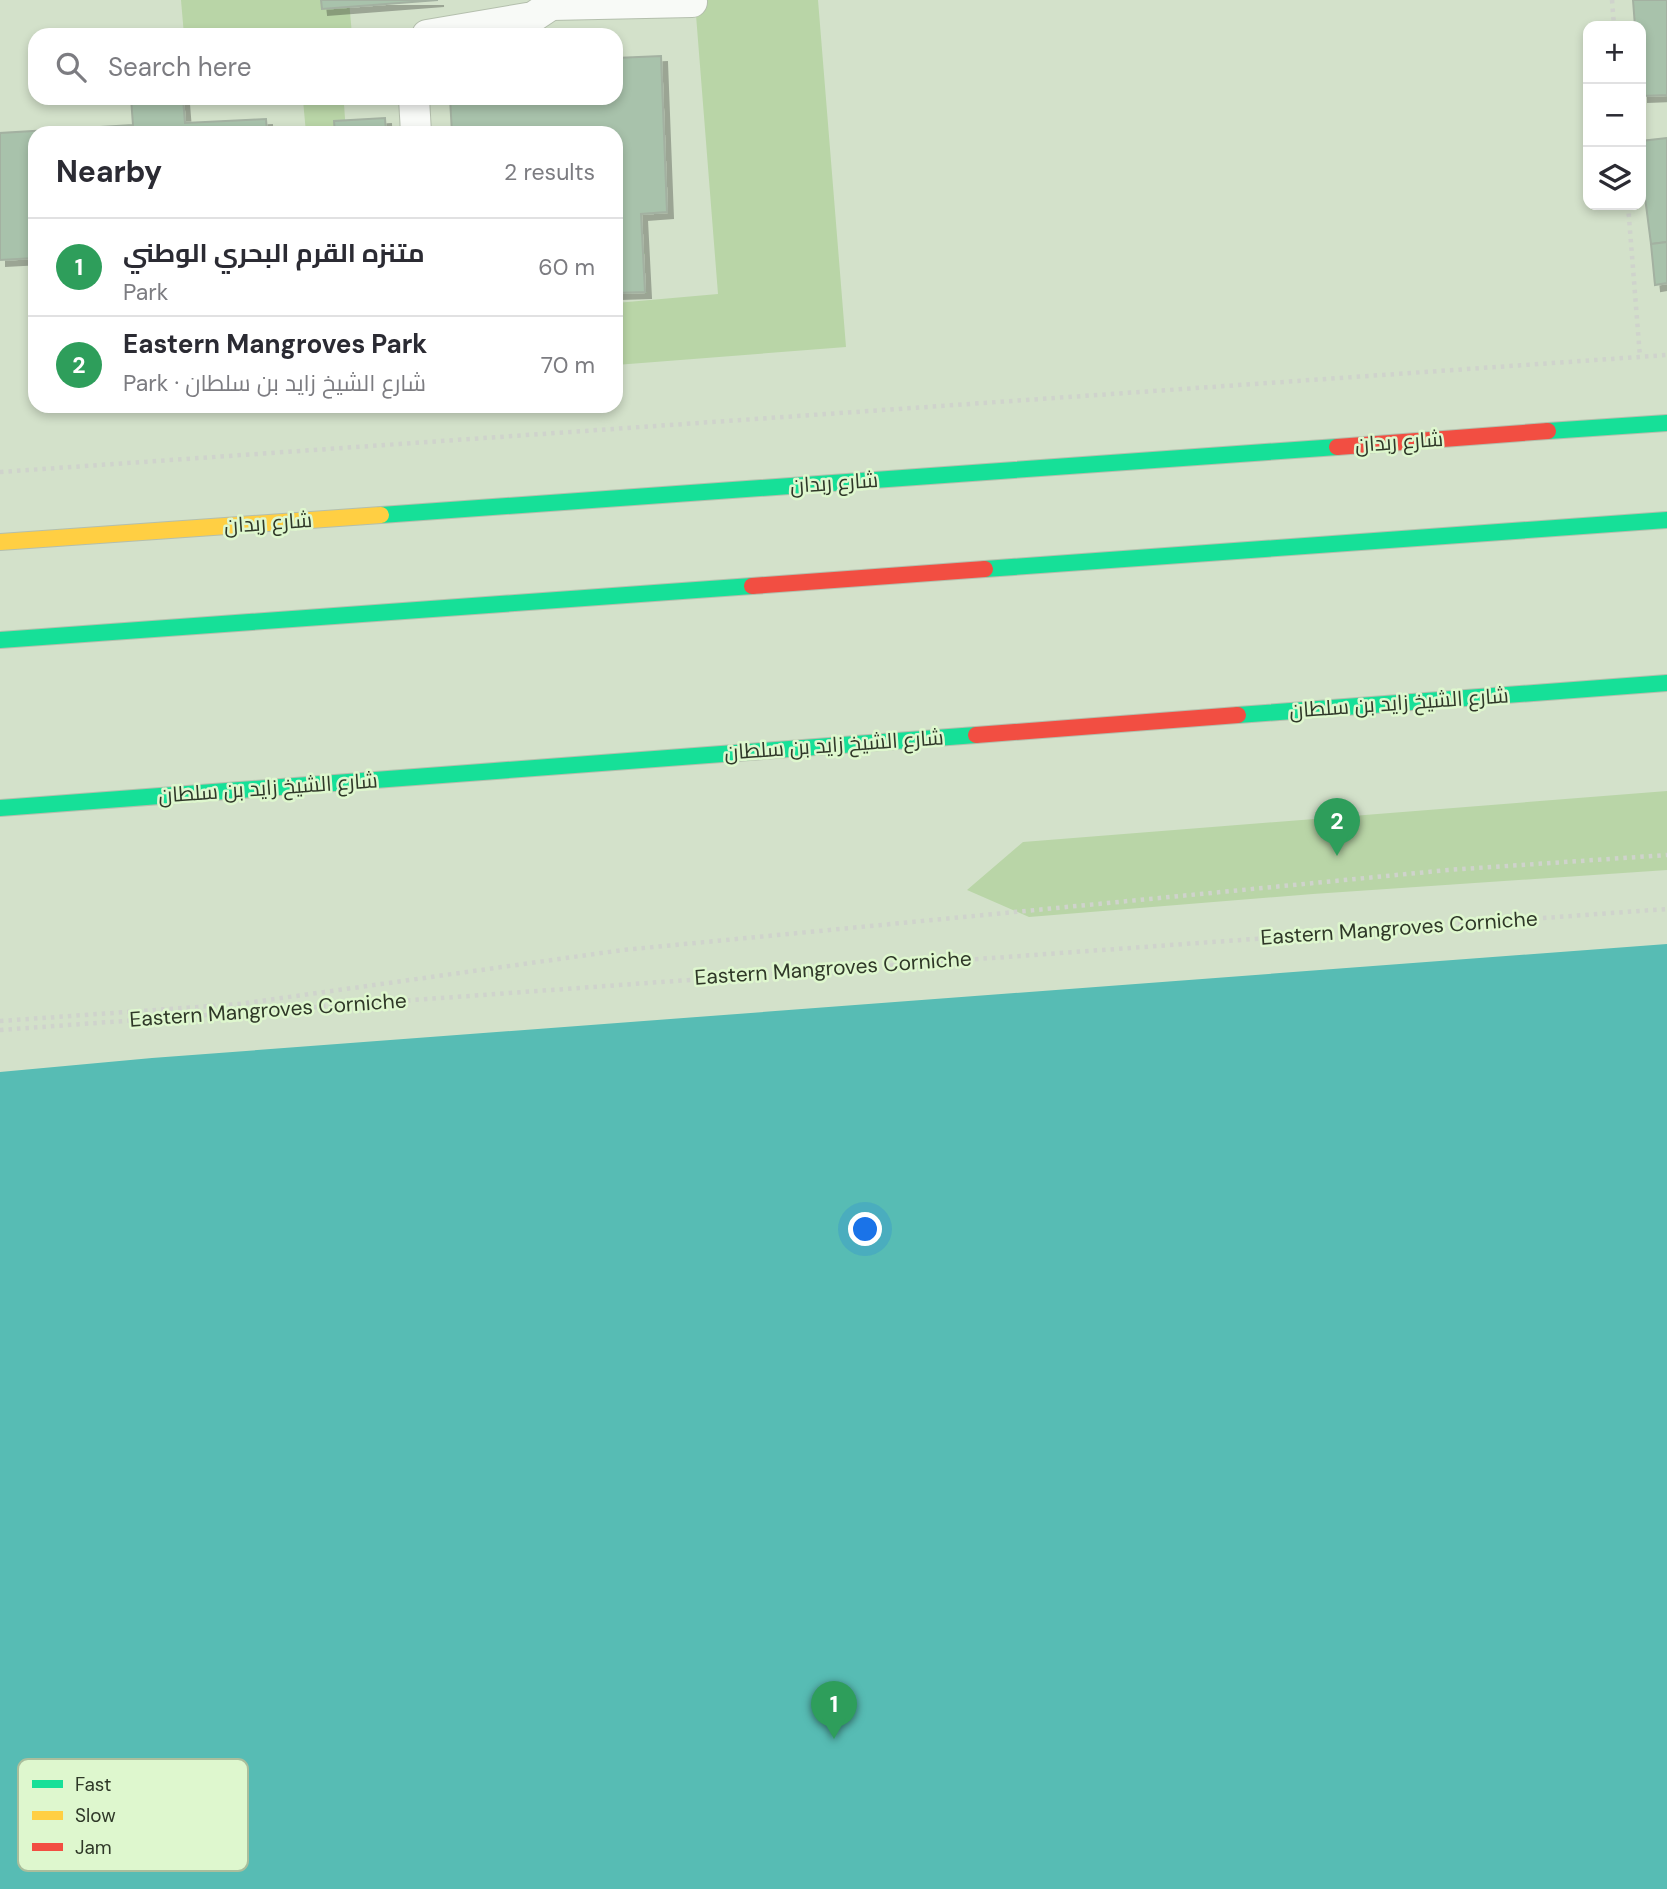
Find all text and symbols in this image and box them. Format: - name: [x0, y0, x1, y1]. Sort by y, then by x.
- map controls: [1583, 21, 1646, 210]
- button: +: [1583, 21, 1646, 84]
- search box: [28, 28, 623, 105]
- icon: search: [52, 48, 90, 86]
- text: Search here: [108, 50, 251, 84]
- button: −: [1583, 84, 1646, 147]
- button: layers: [1583, 147, 1646, 210]
- text: Nearby: [56, 152, 162, 191]
- text: 2 results: [504, 157, 595, 187]
- text: متنزه القرم البحري الوطني: [123, 236, 425, 270]
- text: 1: [75, 252, 83, 282]
- text: 60 m: [538, 252, 595, 282]
- text: Park: [123, 277, 168, 307]
- text: Eastern Mangroves Park: [123, 327, 427, 361]
- text: 2: [72, 350, 86, 380]
- text: 70 m: [541, 350, 595, 380]
- text: Park · شارع الشيخ زايد بن سلطان: [123, 368, 426, 398]
- street label: شارع ربدان: [1354, 425, 1444, 459]
- street label: شارع ربدان: [789, 466, 879, 500]
- street label: شارع ربدان: [223, 506, 313, 540]
- street label: شارع الشيخ زايد بن سلطان: [1288, 681, 1510, 725]
- street label: شارع الشيخ زايد بن سلطان: [723, 723, 945, 767]
- street label: شارع الشيخ زايد بن سلطان: [157, 766, 379, 810]
- pin: 2: [1314, 798, 1360, 856]
- street label: Eastern Mangroves Corniche: [1259, 904, 1539, 952]
- street label: Eastern Mangroves Corniche: [693, 944, 973, 992]
- street label: Eastern Mangroves Corniche: [128, 986, 408, 1034]
- your location: [848, 1212, 882, 1246]
- pin: 1: [811, 1681, 857, 1739]
- legend: [18, 1759, 248, 1871]
- text: Fast: [75, 1772, 111, 1797]
- text: Slow: [75, 1803, 116, 1828]
- text: Jam: [75, 1835, 112, 1860]

